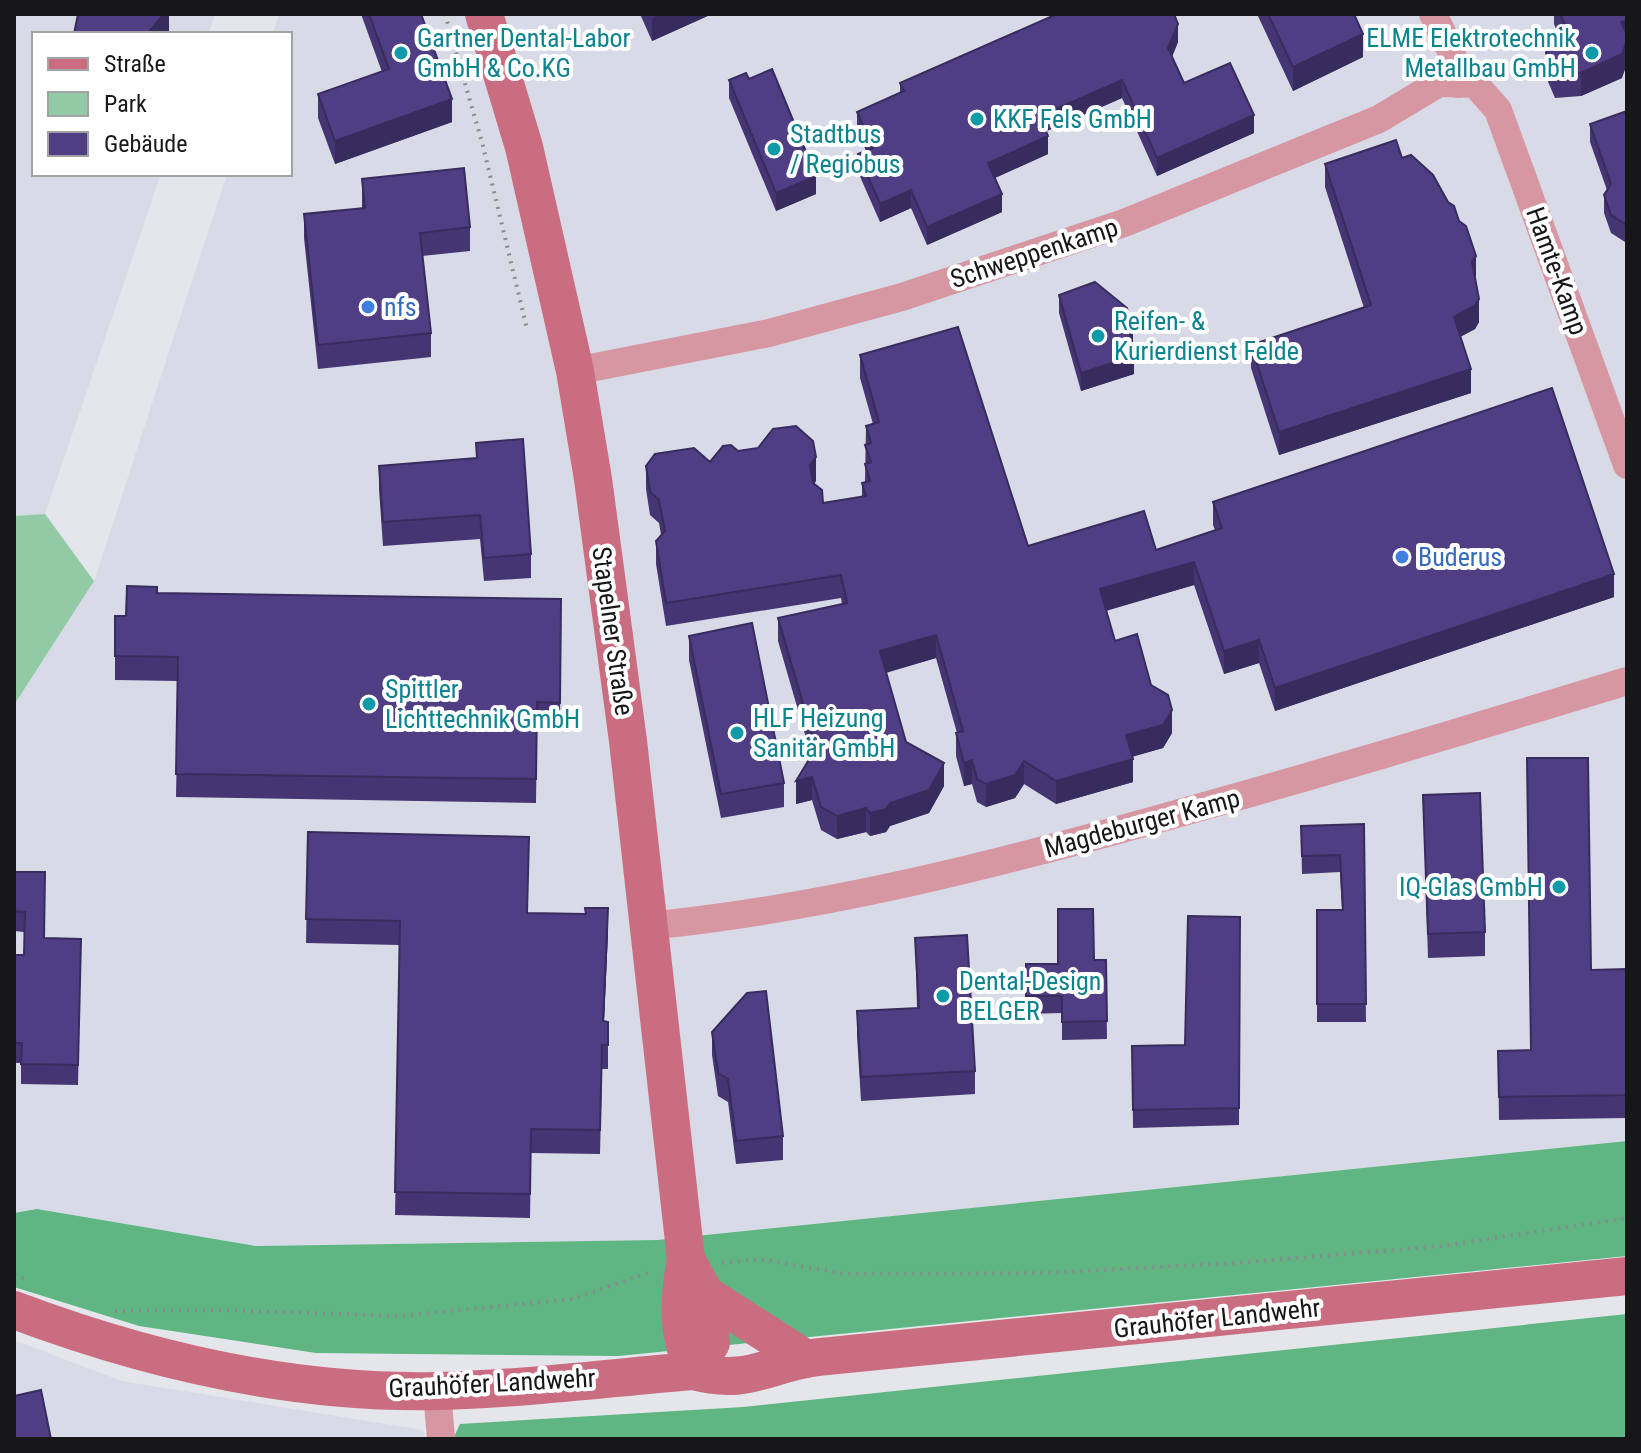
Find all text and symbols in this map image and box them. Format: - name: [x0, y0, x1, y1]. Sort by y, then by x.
- place label: Gartner Dental-Labor GmbH & Co.KG: [417, 23, 631, 83]
- place label: ELME Elektrotechnik Metallbau GmbH: [1366, 23, 1576, 83]
- legend: [32, 32, 292, 176]
- marker: Gartner Dental-Labor GmbH & Co.KG: [392, 44, 410, 62]
- marker: ELME Elektrotechnik Metallbau GmbH: [1583, 44, 1601, 62]
- text: Straße: [104, 50, 166, 78]
- text: Park: [104, 90, 147, 118]
- place label: KKF Fels GmbH: [993, 104, 1152, 134]
- marker: KKF Fels GmbH: [968, 110, 986, 128]
- place label: Stadtbus / Regiobus: [790, 119, 901, 179]
- text: Gebäude: [104, 130, 188, 158]
- marker: Stadtbus / Regiobus: [765, 140, 783, 158]
- street label: Hamte-Kamp: [1520, 203, 1594, 339]
- street label: Schweppenkamp: [947, 212, 1121, 294]
- place label: nfs: [384, 292, 417, 322]
- marker: nfs: [359, 298, 377, 316]
- place label: Reifen- & Kurierdienst Felde: [1114, 306, 1299, 366]
- marker: Reifen- & Kurierdienst Felde: [1089, 327, 1107, 345]
- place label: Buderus: [1418, 542, 1502, 572]
- street label: Stapelner Straße: [586, 545, 640, 717]
- marker: Buderus: [1393, 548, 1411, 566]
- place label: Spittler Lichttechnik GmbH: [385, 674, 580, 734]
- marker: Spittler Lichttechnik GmbH: [360, 695, 378, 713]
- place label: HLF Heizung Sanitär GmbH: [753, 703, 895, 763]
- marker: HLF Heizung Sanitär GmbH: [728, 724, 746, 742]
- street label: Magdeburger Kamp: [1041, 782, 1243, 864]
- place label: IQ-Glas GmbH: [1399, 872, 1543, 902]
- marker: IQ-Glas GmbH: [1550, 878, 1568, 896]
- place label: Dental-Design BELGER: [959, 966, 1101, 1026]
- marker: Dental-Design BELGER: [934, 987, 952, 1005]
- street label: Grauhöfer Landwehr: [1112, 1292, 1322, 1344]
- street label: Grauhöfer Landwehr: [388, 1363, 596, 1403]

